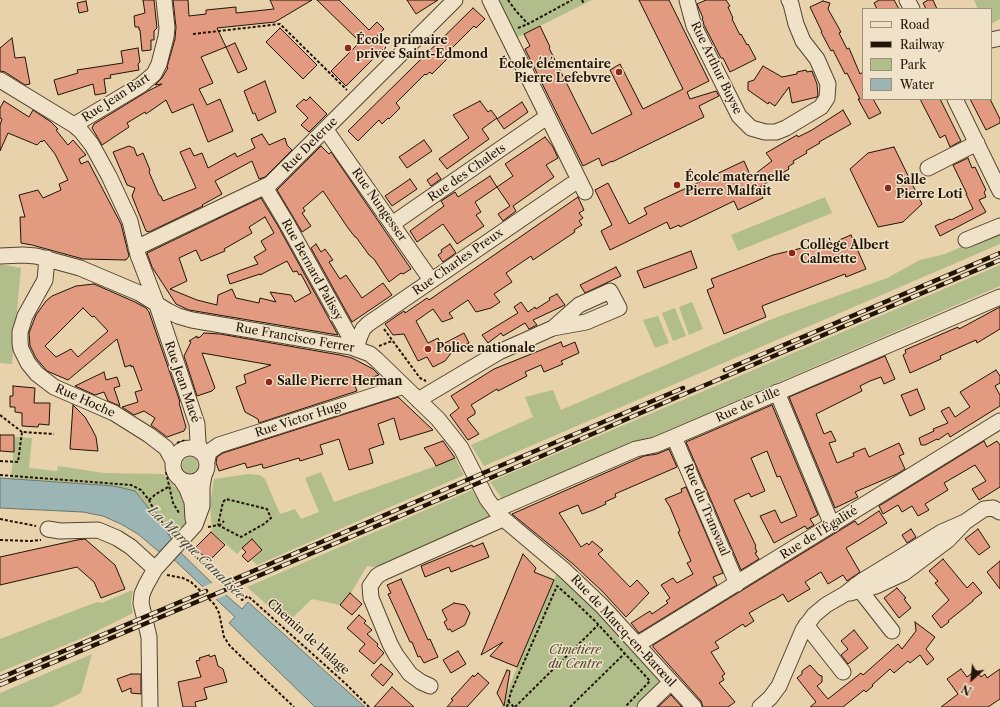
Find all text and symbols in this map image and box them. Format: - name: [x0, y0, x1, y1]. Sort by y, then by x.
- legend: [862, 8, 992, 100]
- text: Road: [900, 17, 930, 32]
- street label: Rue Arthur Buyse: [687, 19, 745, 117]
- place label: École primaire privée Saint-Edmond: [356, 34, 488, 62]
- text: Railway: [900, 37, 945, 52]
- marker: École primaire privée Saint-Edmond: [343, 43, 353, 53]
- text: Park: [900, 57, 926, 72]
- place label: École élémentaire Pierre Lefebvre: [499, 58, 611, 86]
- marker: École élémentaire Pierre Lefebvre: [614, 67, 624, 77]
- street label: Rue Jean Bart: [79, 71, 153, 125]
- text: Water: [900, 77, 934, 92]
- street label: Rue Delerue: [279, 114, 341, 176]
- street label: Rue des Chalets: [425, 141, 509, 205]
- street label: Rue Nungesser: [348, 166, 410, 244]
- place label: École maternelle Pierre Malfait: [685, 171, 790, 199]
- place label: Salle Pierre Loti: [896, 174, 962, 202]
- marker: École maternelle Pierre Malfait: [672, 180, 682, 190]
- marker: Salle Pierre Loti: [883, 183, 893, 193]
- street label: Rue Bernard Palissy: [278, 217, 346, 323]
- street label: Rue Charles Preux: [410, 225, 506, 299]
- place label: Collège Albert Calmette: [800, 239, 889, 267]
- marker: Collège Albert Calmette: [787, 248, 797, 258]
- street label: Rue Francisco Ferrer: [234, 320, 356, 356]
- street label: Rue Jean Macé: [161, 339, 203, 425]
- place label: Police nationale: [436, 342, 535, 356]
- marker: Police nationale: [423, 344, 433, 354]
- place label: Salle Pierre Herman: [277, 375, 403, 389]
- marker: Salle Pierre Herman: [264, 377, 274, 387]
- street label: Rue Hoche: [53, 381, 117, 421]
- street label: Rue de Lille: [714, 384, 782, 426]
- street label: Rue Victor Hugo: [253, 397, 349, 441]
- street label: Rue du Transvaal: [680, 462, 732, 558]
- water label: La Marque Canalisée: [145, 503, 247, 603]
- street label: Rue de l'Égalité: [778, 503, 860, 563]
- street label: Rue de Marcq-en-Barœul: [567, 572, 679, 690]
- street label: Chemin de Halage: [264, 596, 352, 678]
- park label: Cimetière du Centre: [548, 644, 602, 672]
- north arrow: [952, 659, 992, 699]
- text: N: [959, 681, 974, 698]

